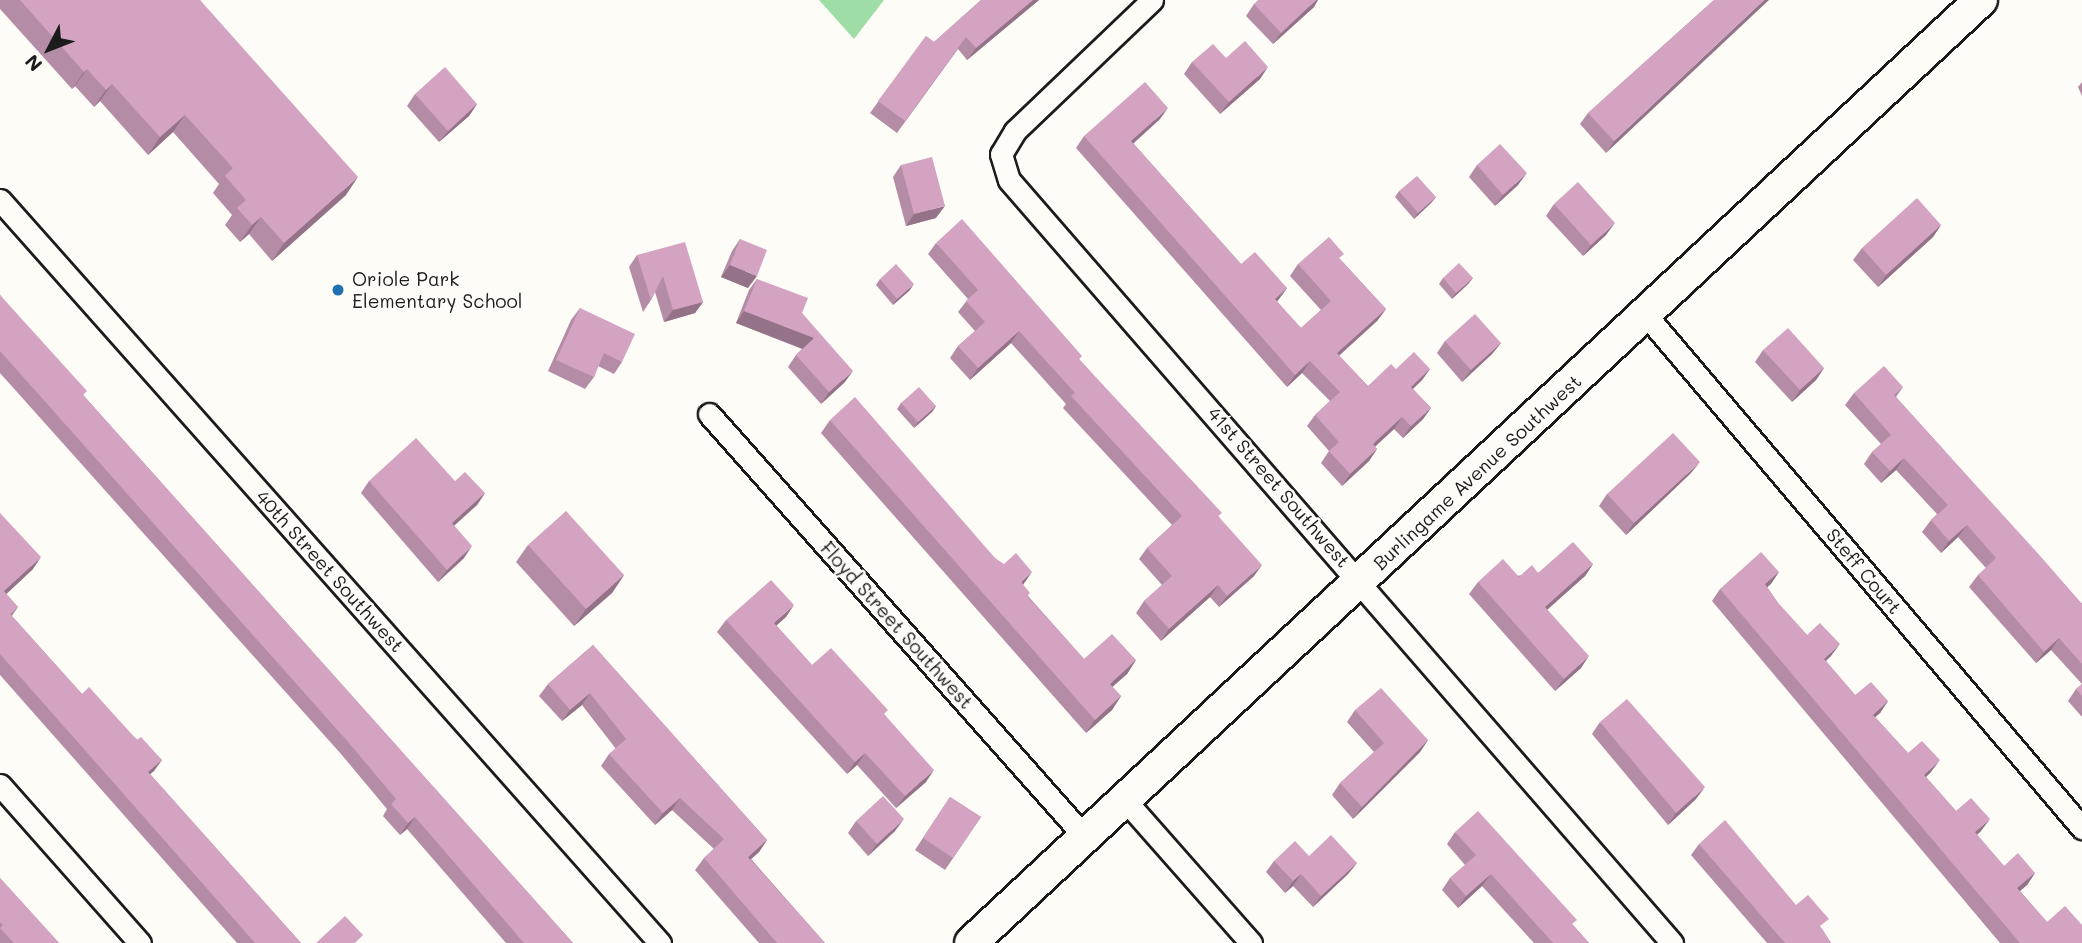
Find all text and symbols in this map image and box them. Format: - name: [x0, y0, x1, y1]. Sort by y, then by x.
- north arrow: [14, 14, 84, 84]
- text: N: [19, 50, 47, 77]
- place label: Oriole Park Elementary School: [352, 268, 522, 312]
- marker: Oriole Park Elementary School: [330, 282, 346, 298]
- street label: Burlingame Avenue Southwest: [1368, 370, 1586, 574]
- street label: 41st Street Southwest: [1203, 402, 1355, 572]
- street label: 40th Street Southwest: [251, 485, 409, 657]
- street label: Steff Court: [1822, 524, 1906, 618]
- street label: Floyd Street Southwest: [816, 537, 978, 713]

